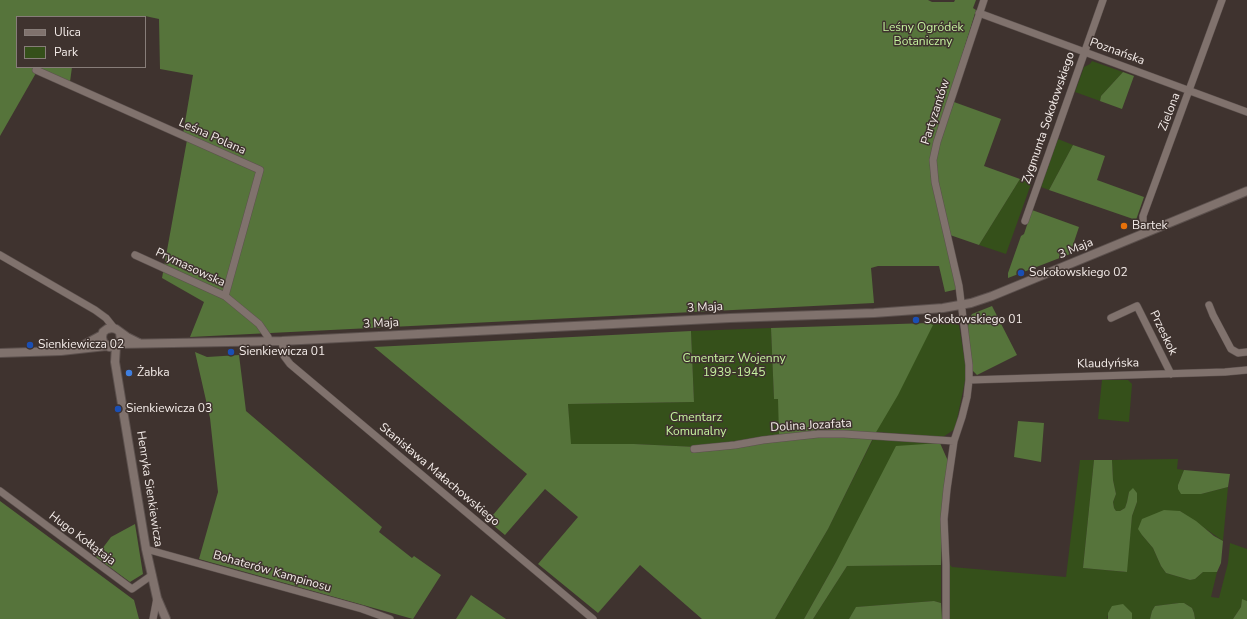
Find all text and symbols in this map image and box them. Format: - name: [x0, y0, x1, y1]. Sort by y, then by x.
- legend: [16, 16, 146, 68]
- park label: Leśny Ogródek Botaniczny: [882, 21, 964, 49]
- text: Ulica: [54, 24, 81, 40]
- street label: Poznańska: [1088, 35, 1146, 69]
- text: Park: [54, 44, 78, 60]
- street label: Zygmunta Sokołowskiego: [1020, 50, 1078, 186]
- street label: Partyzantów: [919, 77, 953, 147]
- street label: Zielona: [1156, 91, 1184, 133]
- street label: Leśna Polana: [176, 116, 248, 158]
- place label: Bartek: [1132, 219, 1168, 233]
- marker: Bartek: [1119, 221, 1129, 231]
- street label: 3 Maja: [1057, 236, 1095, 262]
- street label: Prymasowska: [153, 246, 227, 290]
- place label: Sokołowskiego 02: [1029, 266, 1128, 280]
- marker: Sokołowskiego 02: [1016, 268, 1026, 278]
- street label: 3 Maja: [687, 300, 723, 316]
- street label: Przeskok: [1146, 308, 1180, 358]
- place label: Sokołowskiego 01: [924, 313, 1023, 327]
- marker: Sokołowskiego 01: [911, 315, 921, 325]
- street label: 3 Maja: [363, 316, 399, 332]
- place label: Sienkiewicza 02: [38, 338, 124, 352]
- marker: Sienkiewicza 02: [25, 340, 35, 350]
- place label: Sienkiewicza 01: [239, 345, 325, 359]
- marker: Sienkiewicza 01: [226, 347, 236, 357]
- park label: Cmentarz Wojenny 1939-1945: [682, 352, 786, 380]
- street label: Klaudyńska: [1077, 356, 1139, 372]
- place label: Żabka: [137, 366, 170, 380]
- marker: Żabka: [124, 368, 134, 378]
- place label: Sienkiewicza 03: [126, 402, 212, 416]
- marker: Sienkiewicza 03: [113, 404, 123, 414]
- park label: Cmentarz Komunalny: [666, 411, 726, 439]
- street label: Dolina Jozafata: [770, 417, 852, 435]
- street label: Stanisława Małachowskiego: [376, 420, 502, 530]
- street label: Henryka Sienkiewicza: [133, 430, 165, 548]
- street label: Hugo Kołłątaja: [46, 509, 118, 569]
- street label: Bohaterów Kampinosu: [211, 548, 333, 596]

